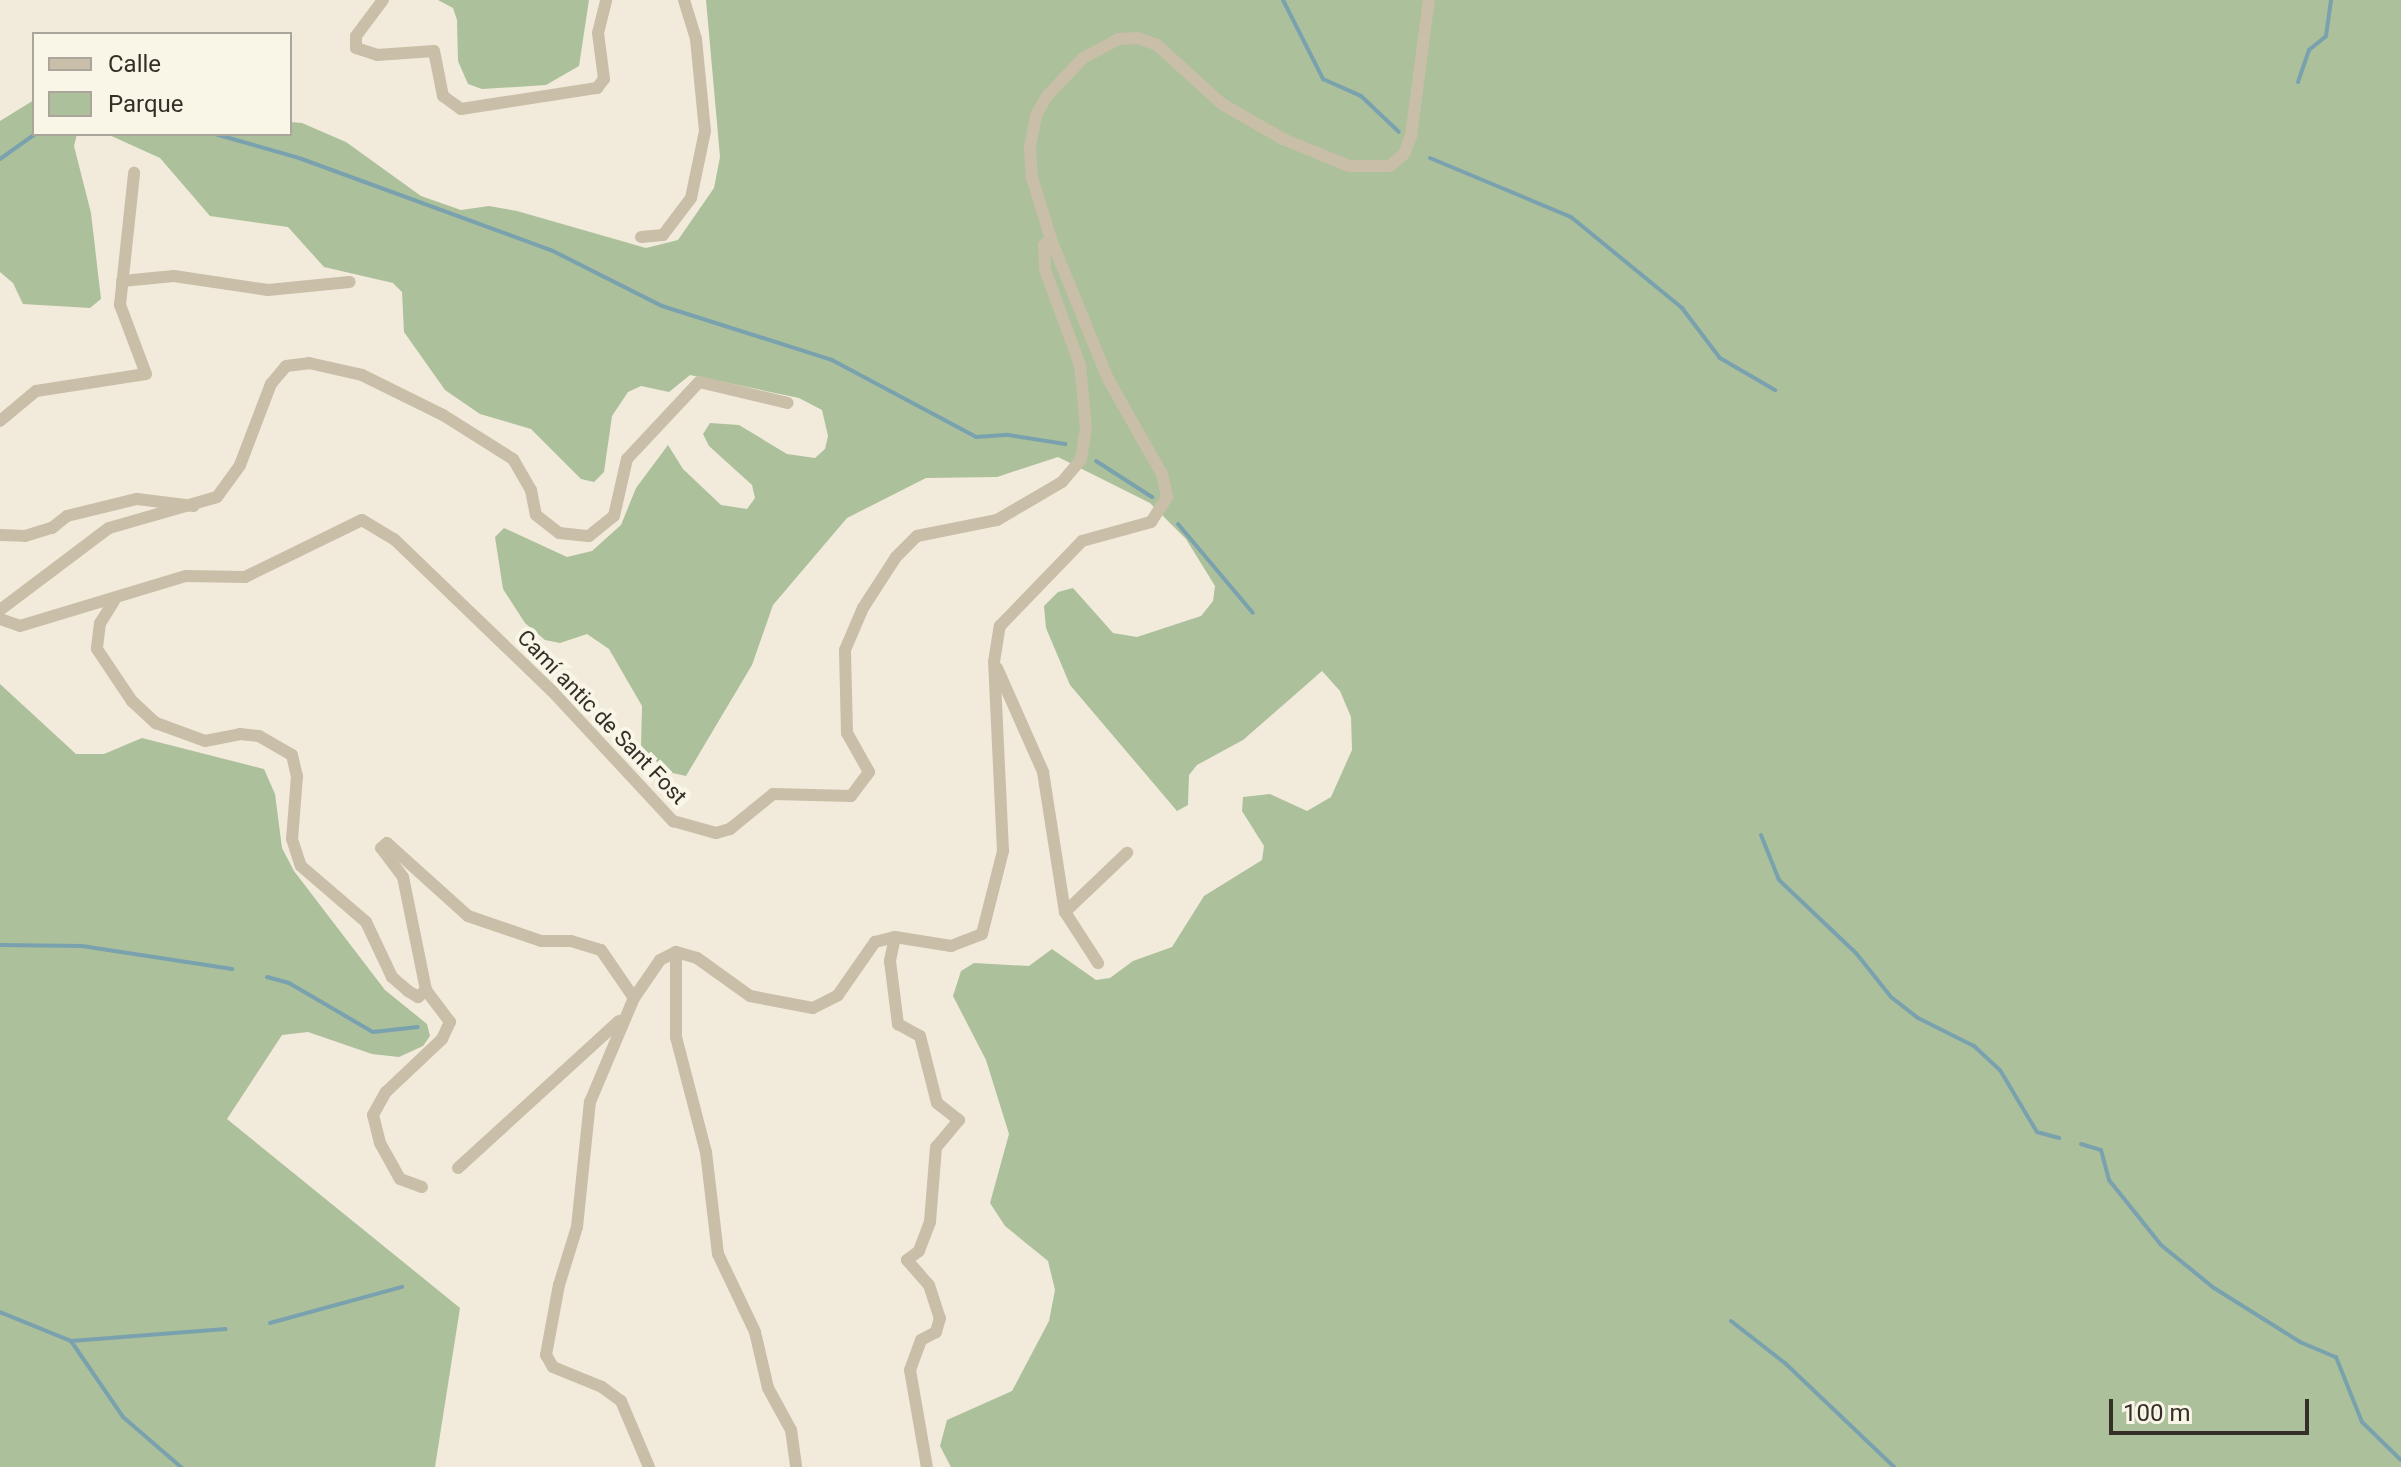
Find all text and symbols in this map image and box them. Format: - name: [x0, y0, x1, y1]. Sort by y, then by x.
- legend: [32, 32, 292, 136]
- text: Calle: [108, 50, 161, 78]
- text: Parque: [108, 90, 184, 118]
- street label: Camí antic de Sant Fost: [512, 624, 692, 810]
- scale bar: [2113, 1383, 2313, 1433]
- text: 100 m: [2123, 1399, 2190, 1427]

